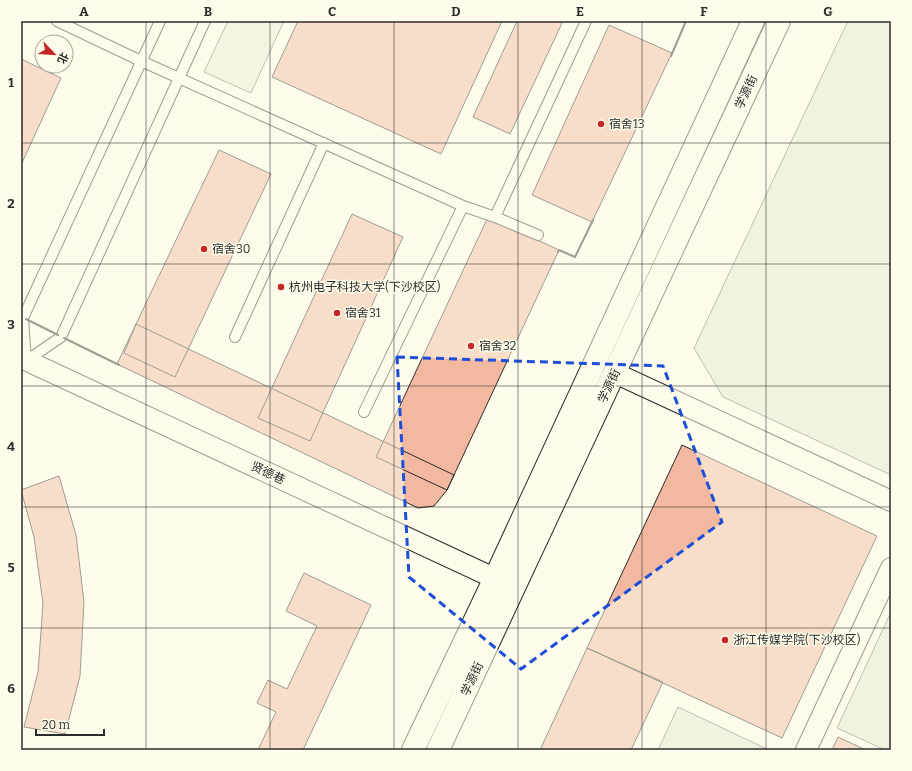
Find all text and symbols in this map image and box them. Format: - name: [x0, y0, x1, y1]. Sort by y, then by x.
- text: A: [79, 4, 89, 19]
- text: B: [204, 4, 212, 19]
- text: C: [328, 4, 336, 19]
- text: D: [451, 4, 461, 19]
- text: E: [576, 4, 584, 19]
- text: F: [700, 4, 708, 19]
- text: G: [823, 4, 833, 19]
- north arrow: [34, 34, 74, 74]
- text: 北: [54, 50, 71, 66]
- street label: 学源街: [732, 73, 760, 111]
- text: 1: [8, 75, 14, 90]
- place label: 宿舍13: [609, 117, 645, 131]
- marker: 宿舍13: [596, 119, 606, 129]
- text: 2: [7, 196, 15, 211]
- place label: 宿舍30: [212, 242, 251, 256]
- marker: 宿舍30: [199, 244, 209, 254]
- place label: 杭州电子科技大学(下沙校区): [289, 279, 441, 294]
- marker: 杭州电子科技大学(下沙校区): [276, 282, 286, 292]
- place label: 宿舍31: [345, 306, 381, 320]
- marker: 宿舍31: [332, 308, 342, 318]
- text: 3: [7, 317, 15, 332]
- place label: 宿舍32: [479, 339, 516, 353]
- marker: 宿舍32: [466, 341, 476, 351]
- street label: 学源街: [595, 367, 623, 405]
- text: 4: [7, 439, 15, 454]
- street label: 贤德巷: [249, 459, 287, 487]
- text: 5: [7, 560, 15, 575]
- place label: 浙江传媒学院(下沙校区): [733, 632, 861, 647]
- marker: 浙江传媒学院(下沙校区): [720, 635, 730, 645]
- street label: 学源街: [458, 660, 486, 698]
- text: 6: [7, 681, 15, 696]
- scale bar: [36, 711, 104, 737]
- text: 20 m: [42, 718, 71, 732]

